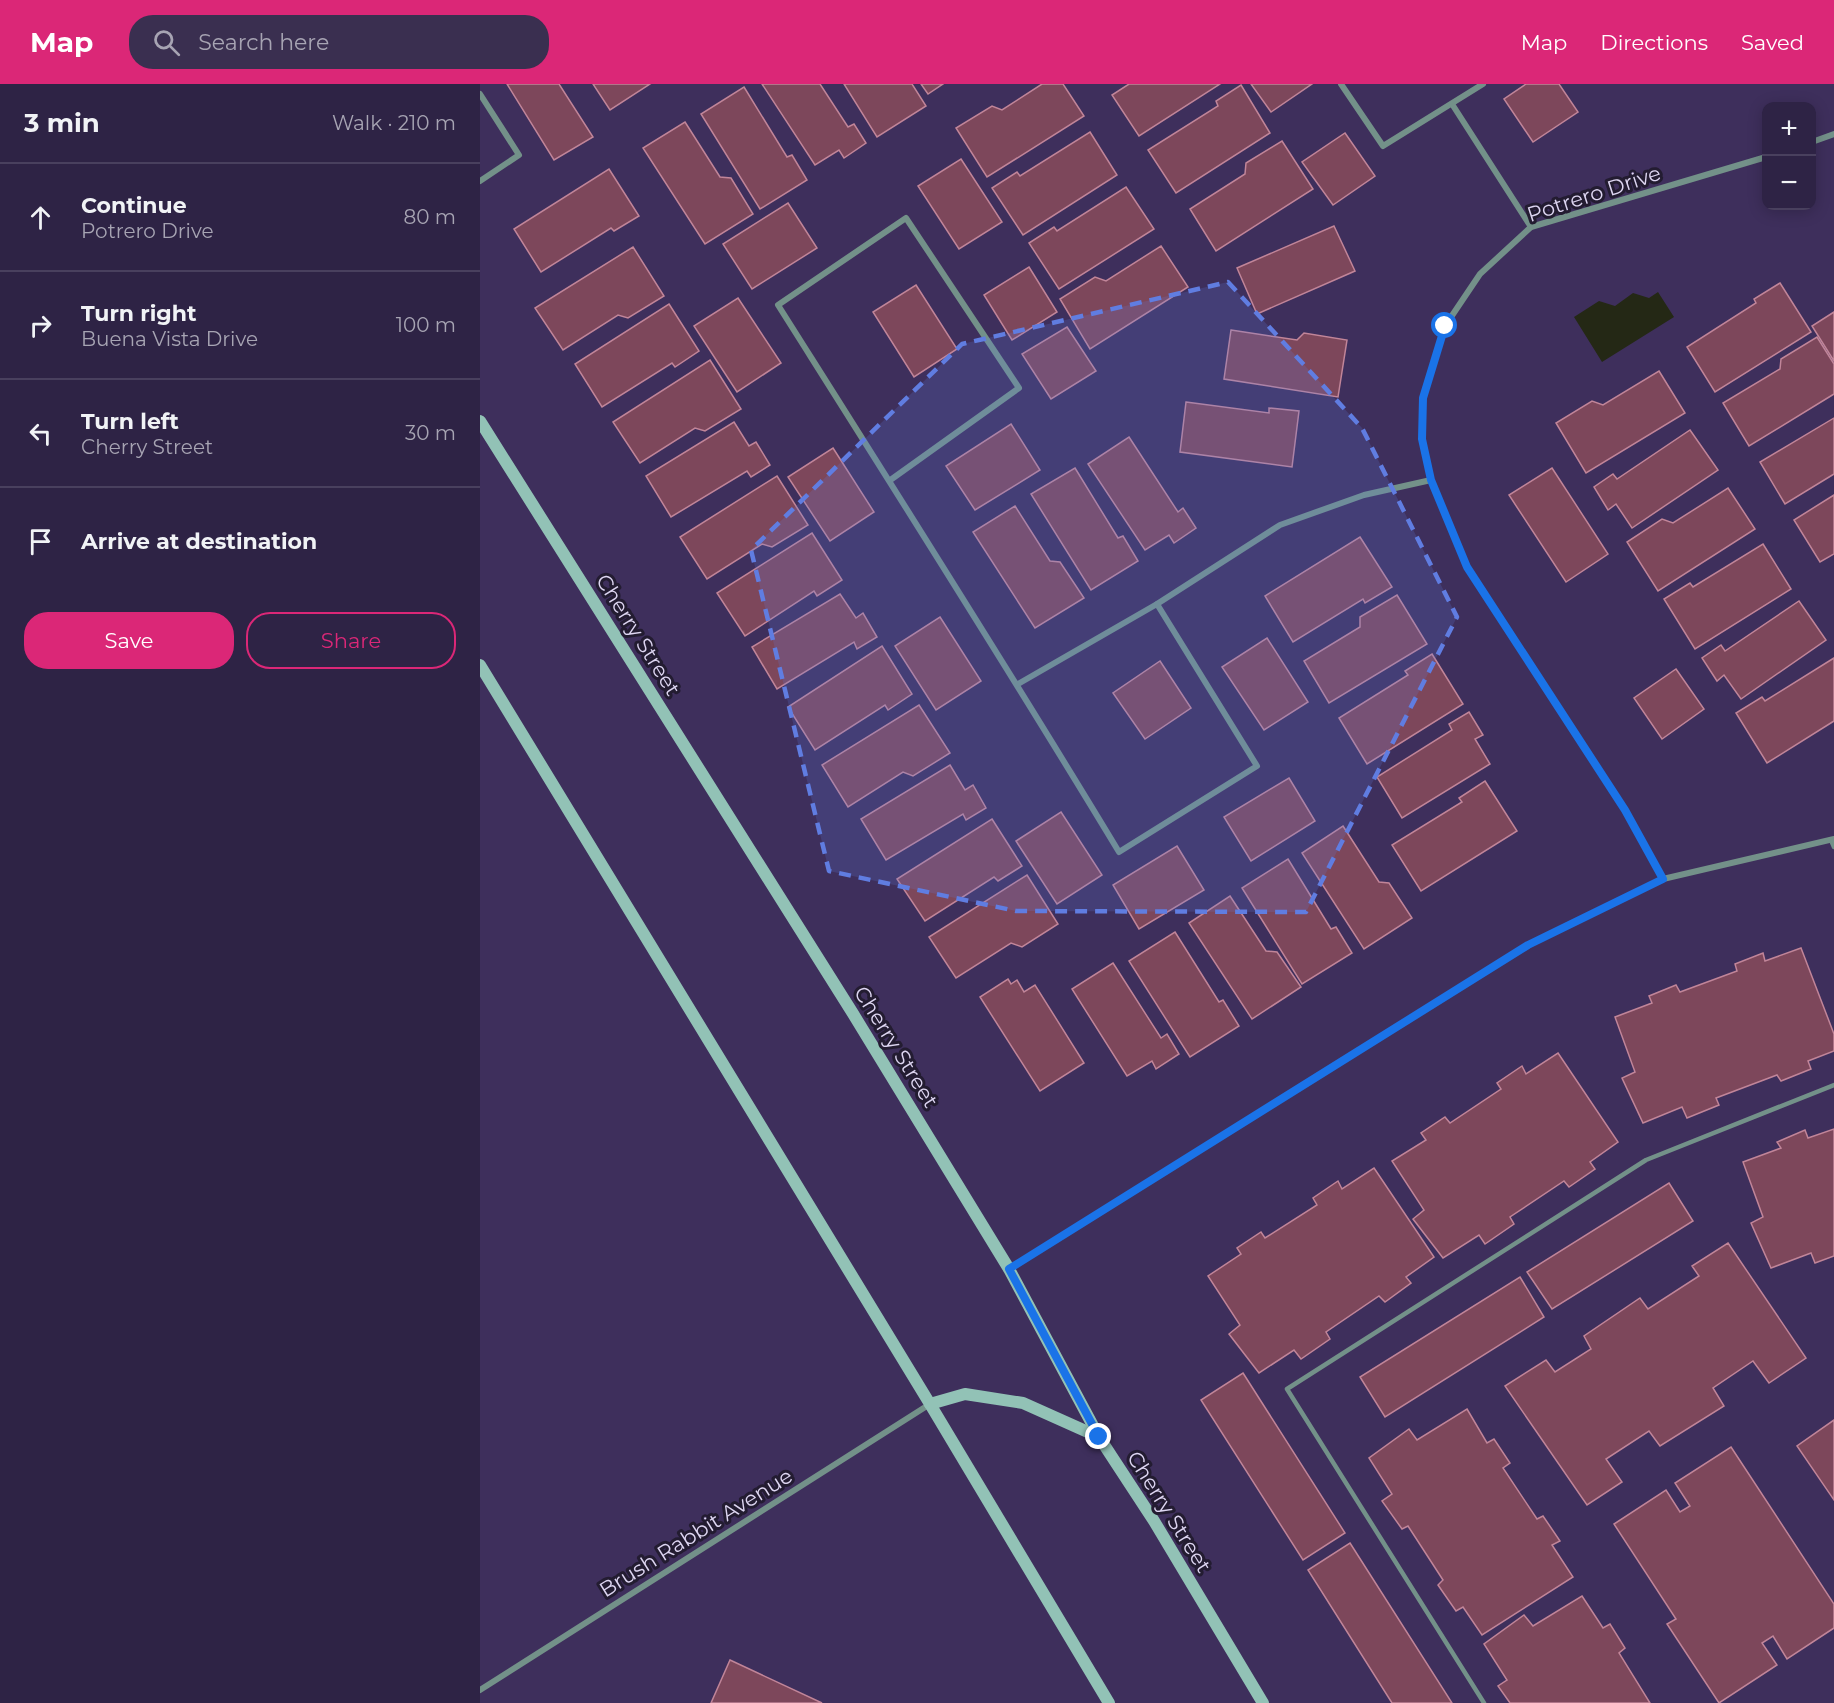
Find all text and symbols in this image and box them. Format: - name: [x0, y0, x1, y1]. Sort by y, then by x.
- search box: [129, 15, 549, 69]
- text: Map: [30, 25, 93, 59]
- icon: search: [150, 26, 183, 59]
- text: Search here: [198, 29, 329, 56]
- text: Map: [1521, 30, 1567, 55]
- text: Directions: [1600, 30, 1708, 55]
- text: Saved: [1741, 30, 1804, 55]
- map controls: [1762, 102, 1816, 210]
- button: +: [1762, 102, 1816, 156]
- text: 3 min: [24, 107, 100, 139]
- text: Walk · 210 m: [332, 111, 456, 135]
- button: −: [1762, 156, 1816, 210]
- street label: Potrero Drive: [1524, 160, 1664, 227]
- text: Continue: [81, 192, 187, 219]
- icon: ahead: [24, 201, 57, 234]
- text: 80 m: [404, 205, 456, 229]
- text: Potrero Drive: [81, 219, 214, 243]
- text: Turn right: [81, 300, 196, 327]
- icon: right: [24, 309, 57, 342]
- route start: [1431, 312, 1457, 338]
- text: 100 m: [396, 313, 456, 337]
- text: Buena Vista Drive: [81, 327, 258, 351]
- text: Turn left: [81, 408, 179, 435]
- icon: left: [24, 417, 57, 450]
- text: 30 m: [405, 421, 456, 445]
- text: Cherry Street: [81, 435, 213, 459]
- icon: arrive: [24, 525, 57, 558]
- text: Arrive at destination: [81, 528, 317, 555]
- street label: Cherry Street: [591, 569, 686, 700]
- button: Save: [24, 612, 234, 669]
- button: Share: [246, 612, 456, 669]
- street label: Cherry Street: [849, 981, 944, 1112]
- route end: [1085, 1423, 1111, 1449]
- street label: Cherry Street: [1122, 1446, 1217, 1577]
- street label: Brush Rabbit Avenue: [595, 1463, 797, 1602]

